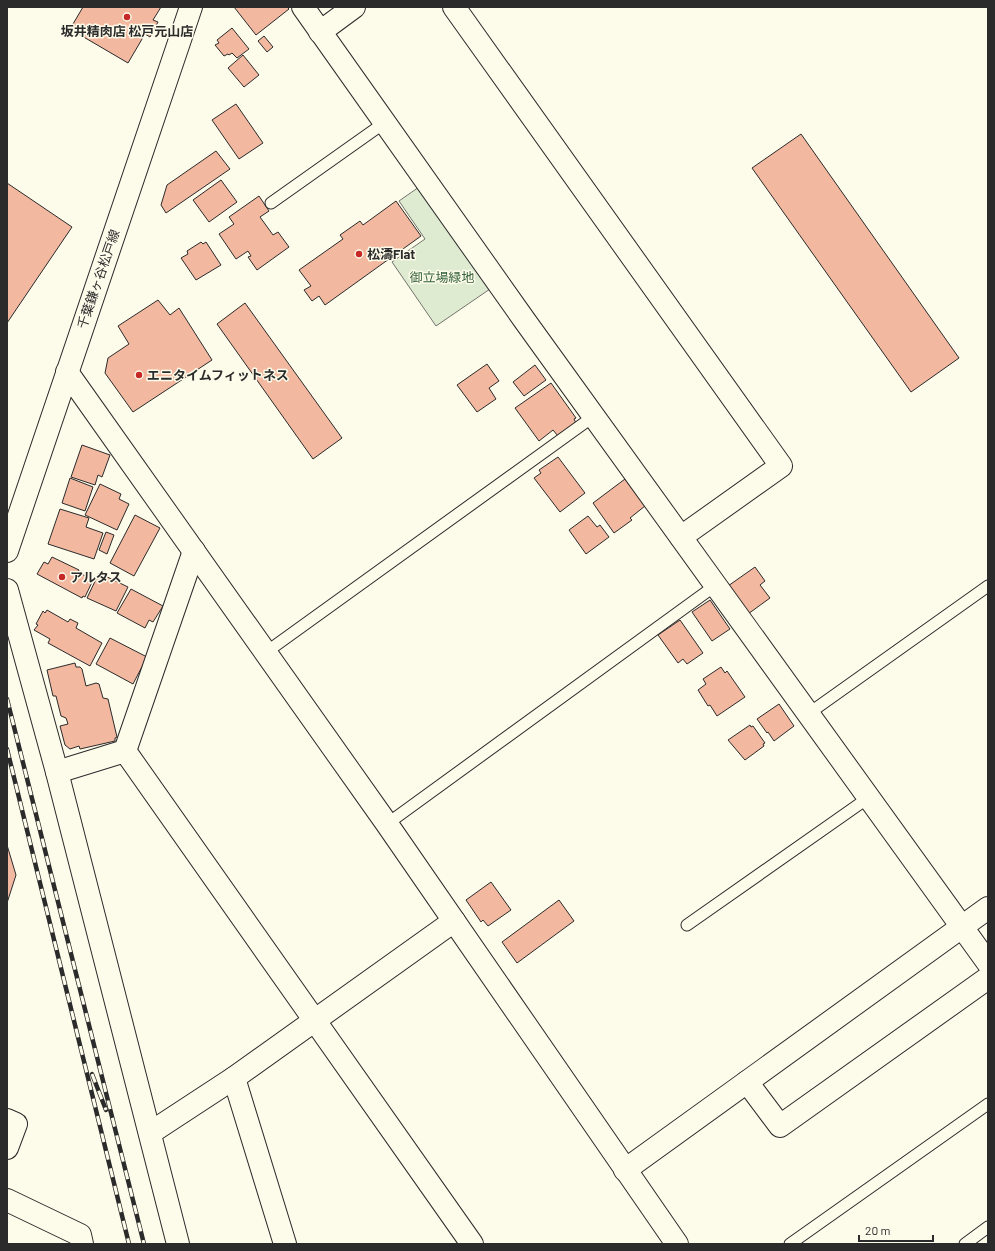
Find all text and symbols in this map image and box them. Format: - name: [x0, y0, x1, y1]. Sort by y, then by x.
- marker: 坂井精肉店 松戸元山店: [122, 12, 132, 22]
- place label: 坂井精肉店 松戸元山店: [61, 23, 193, 39]
- street label: 千葉鎌ヶ谷松戸線: [74, 227, 122, 331]
- place label: 松濤Flat: [367, 246, 415, 262]
- marker: 松濤Flat: [354, 249, 364, 259]
- park label: 御立場緑地: [409, 269, 475, 285]
- place label: エニタイムフィットネス: [147, 367, 289, 383]
- marker: エニタイムフィットネス: [134, 370, 144, 380]
- place label: アルタス: [70, 569, 122, 585]
- marker: アルタス: [57, 572, 67, 582]
- scale bar: [859, 1217, 933, 1243]
- text: 20 m: [865, 1223, 891, 1237]

